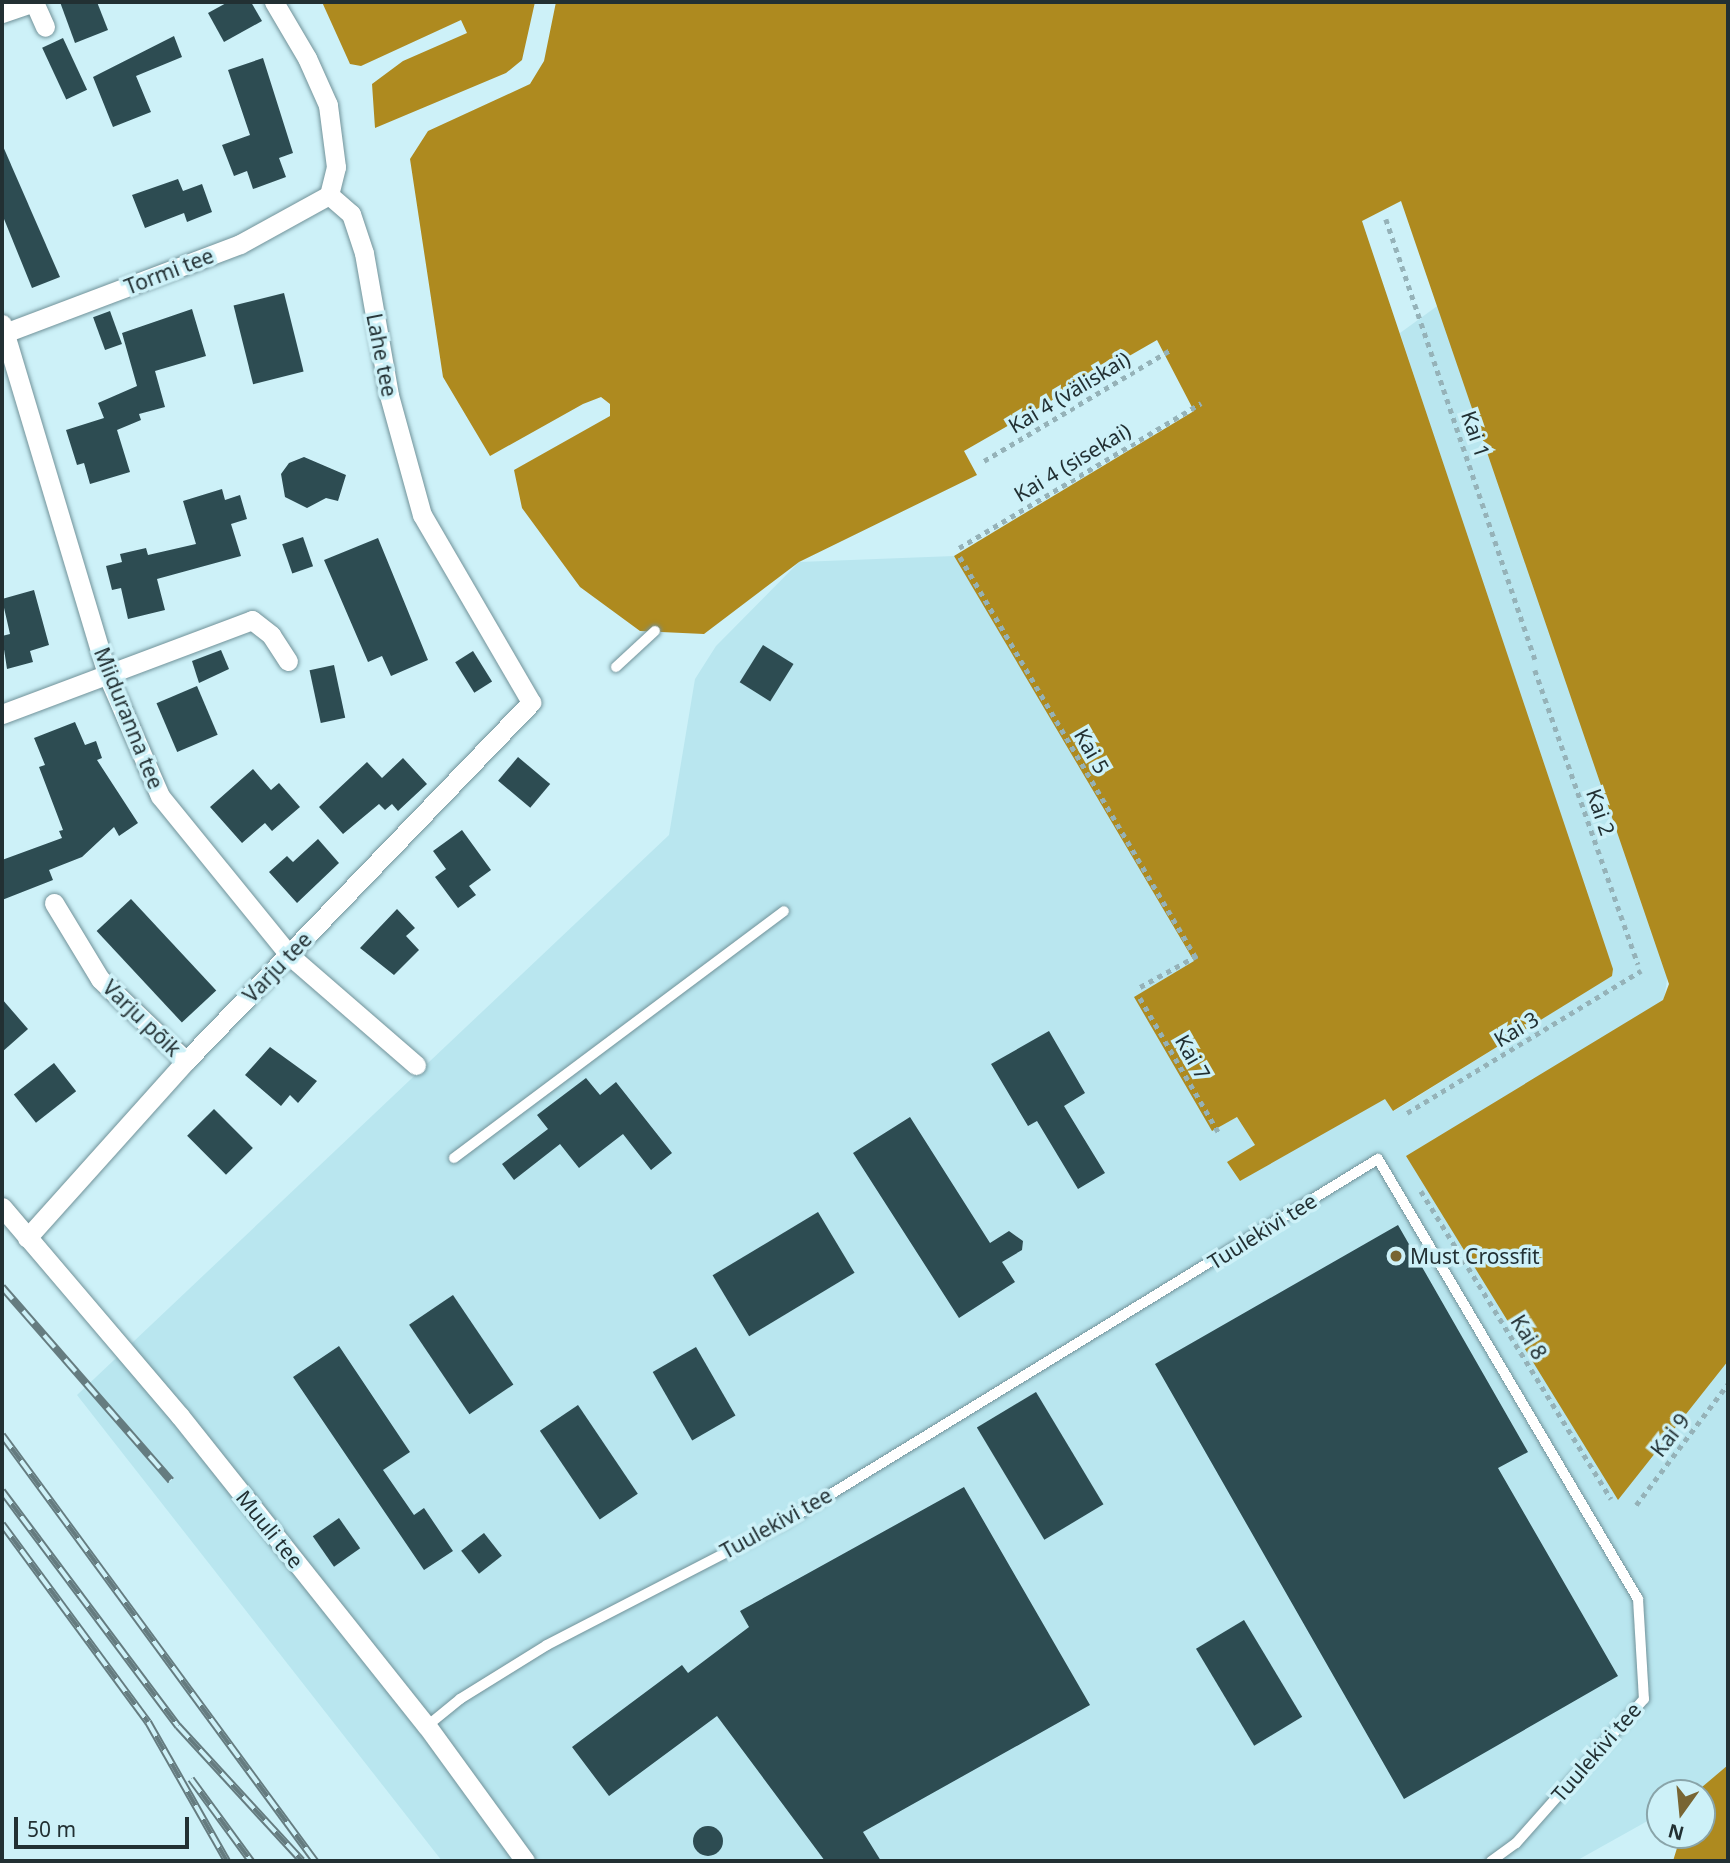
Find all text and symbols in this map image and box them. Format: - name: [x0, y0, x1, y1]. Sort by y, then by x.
- street label: Tormi tee: [121, 243, 217, 299]
- street label: Lahe tee: [362, 311, 402, 399]
- street label: Kai 4 (väliskai): [1004, 346, 1134, 438]
- street label: Kai 1: [1456, 407, 1496, 461]
- street label: Kai 4 (sisekai): [1009, 417, 1135, 507]
- street label: Miiduranna tee: [89, 644, 169, 792]
- street label: Kai 5: [1069, 724, 1115, 778]
- street label: Kai 2: [1581, 785, 1621, 839]
- street label: Varju tee: [237, 927, 317, 1007]
- street label: Varju põik: [98, 975, 186, 1061]
- street label: Kai 3: [1489, 1006, 1543, 1052]
- street label: Kai 7: [1170, 1030, 1216, 1084]
- street label: Tuulekivi tee: [1203, 1188, 1321, 1274]
- place label: Must Crossfit: [1410, 1243, 1540, 1269]
- marker: Must Crossfit: [1388, 1248, 1404, 1264]
- street label: Kai 8: [1506, 1310, 1552, 1364]
- street label: Kai 9: [1645, 1408, 1695, 1462]
- street label: Tuulekivi tee: [716, 1482, 836, 1564]
- street label: Muuli tee: [231, 1485, 309, 1573]
- street label: Tuulekivi tee: [1546, 1697, 1646, 1807]
- north arrow: [1646, 1779, 1716, 1849]
- scale bar: [18, 1804, 192, 1848]
- text: 50 m: [27, 1815, 76, 1843]
- text: N: [1665, 1818, 1687, 1847]

